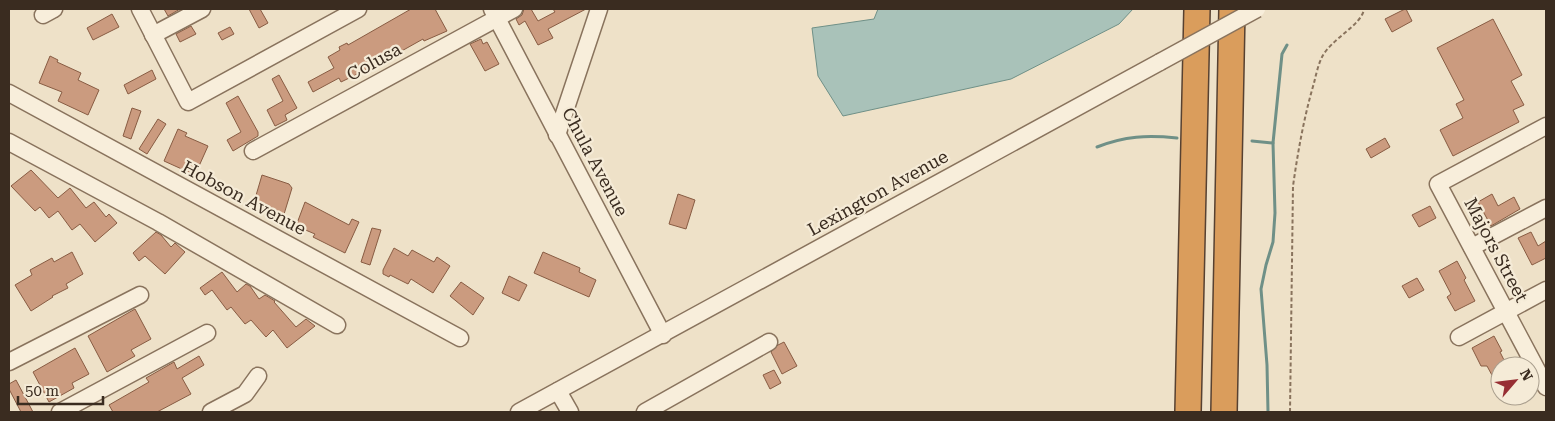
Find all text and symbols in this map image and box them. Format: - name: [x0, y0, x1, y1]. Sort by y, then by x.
- street label: Colusa: [343, 38, 405, 85]
- street label: Chula Avenue: [558, 104, 633, 220]
- street label: Lexington Avenue: [804, 145, 952, 240]
- street label: Hobson Avenue: [179, 156, 310, 239]
- street label: Majors Street: [1460, 194, 1533, 306]
- north arrow: [1490, 356, 1540, 406]
- text: N: [1517, 366, 1536, 384]
- scale bar: [18, 374, 102, 406]
- text: 50 m: [25, 382, 60, 400]

